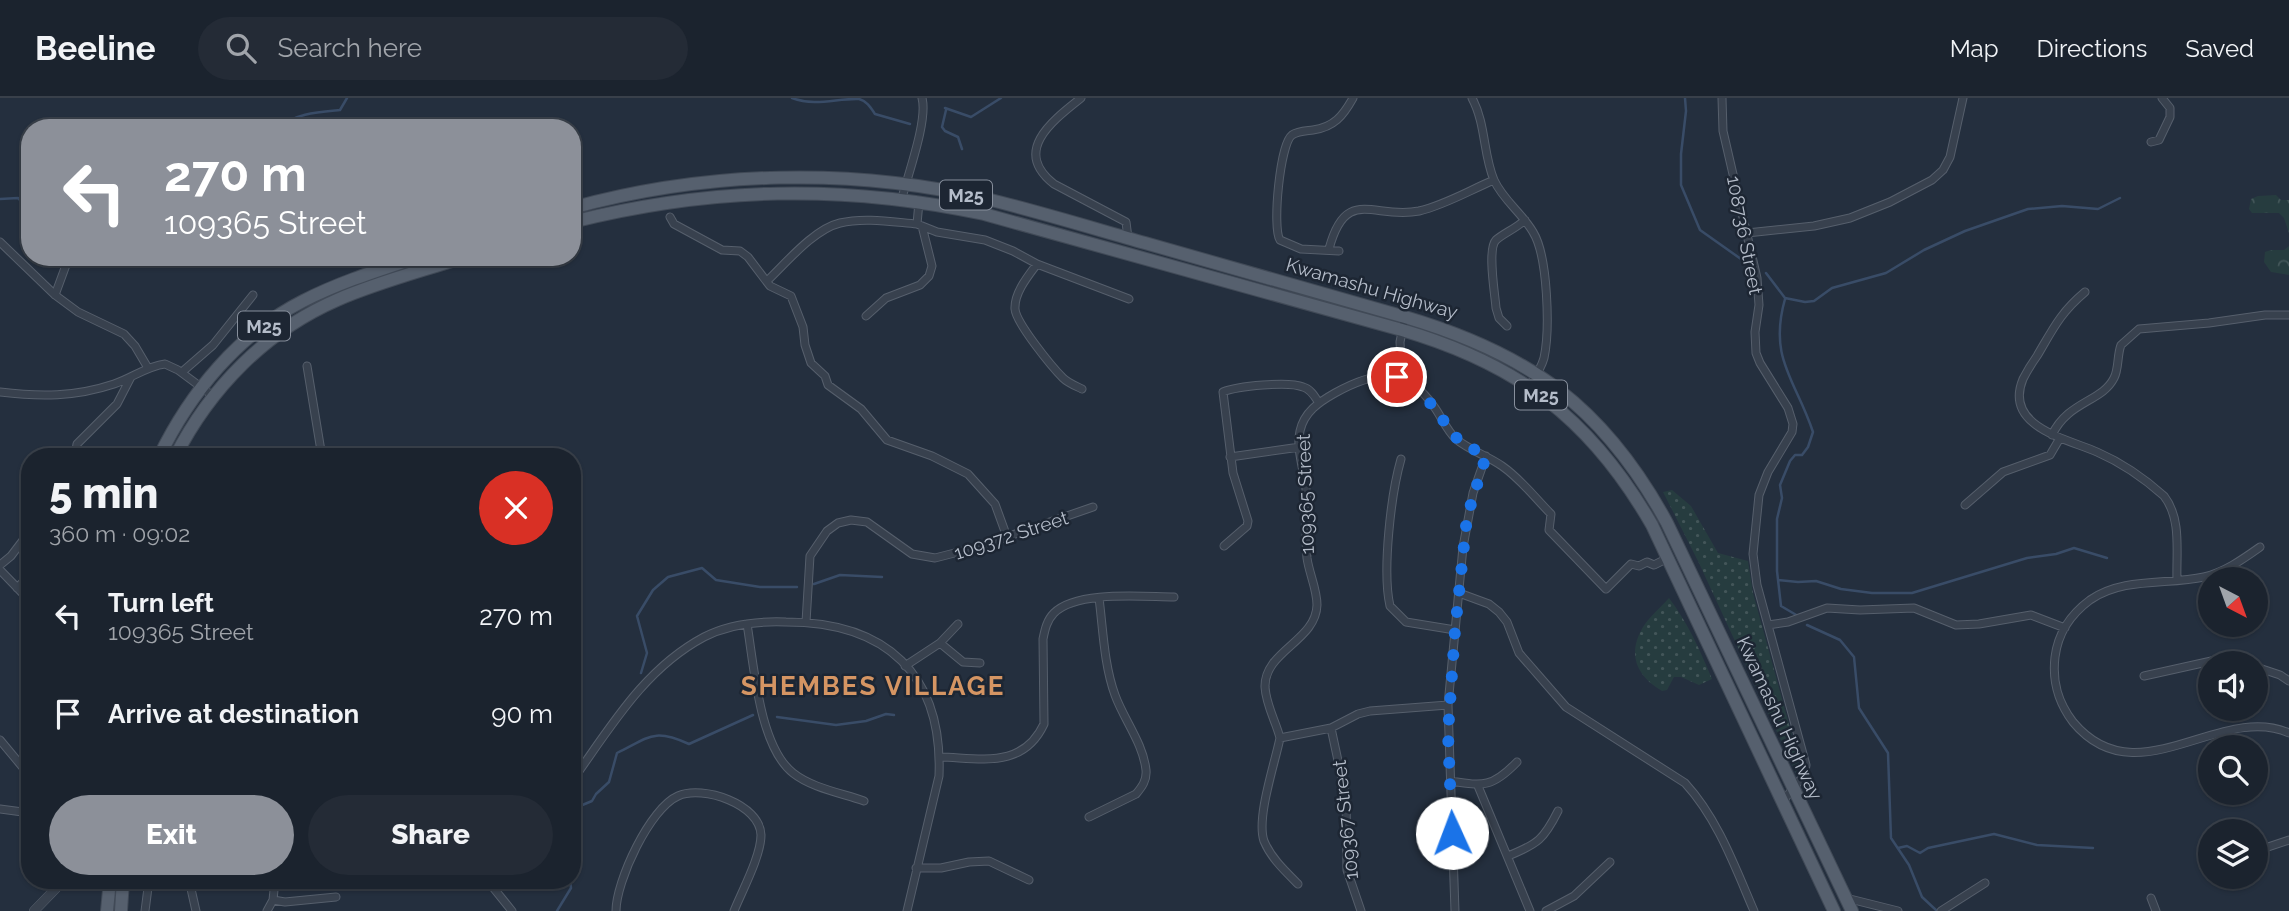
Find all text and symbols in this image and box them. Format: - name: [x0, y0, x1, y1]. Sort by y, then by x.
- search box: [198, 17, 688, 80]
- text: Beeline: [35, 29, 156, 68]
- icon: search: [222, 29, 260, 67]
- text: Search here: [278, 33, 422, 63]
- text: Map: [1950, 34, 1999, 63]
- text: Directions: [2037, 34, 2147, 63]
- text: Saved: [2185, 34, 2254, 63]
- text: 270 m: [164, 145, 307, 202]
- icon: left: [49, 147, 140, 238]
- street label: 108736 Street: [1723, 174, 1767, 297]
- road number: M25: [940, 180, 992, 210]
- text: 109365 Street: [164, 204, 367, 241]
- street label: Kwamashu Highway: [1284, 253, 1460, 323]
- road number: M25: [238, 311, 290, 340]
- pin: [1367, 347, 1427, 407]
- icon: arrive: [1378, 358, 1416, 396]
- road number: M25: [1515, 380, 1567, 410]
- street label: 109365 Street: [1292, 433, 1318, 555]
- text: 5 min: [49, 469, 159, 518]
- button: close: [479, 471, 553, 545]
- street label: 109372 Street: [951, 506, 1071, 564]
- text: 360 m · 09:02: [49, 520, 190, 547]
- north arrow: [2198, 567, 2268, 637]
- map controls: [2198, 567, 2268, 889]
- text: Turn left: [108, 588, 214, 618]
- icon: left: [49, 597, 87, 635]
- text: 270 m: [479, 601, 553, 631]
- text: 109365 Street: [108, 618, 254, 645]
- street label: Kwamashu Highway: [1733, 633, 1827, 803]
- button: sound: [2198, 651, 2268, 721]
- district label: SHEMBES VILLAGE: [741, 671, 1005, 701]
- icon: arrive: [49, 695, 87, 733]
- text: Arrive at destination: [108, 699, 359, 729]
- text: 90 m: [491, 699, 553, 729]
- button: search: [2198, 735, 2268, 805]
- street label: 109367 Street: [1328, 758, 1362, 881]
- button: Exit: [49, 795, 294, 875]
- button: Share: [308, 795, 553, 875]
- position arrow: [1415, 796, 1489, 870]
- button: layers: [2198, 819, 2268, 889]

